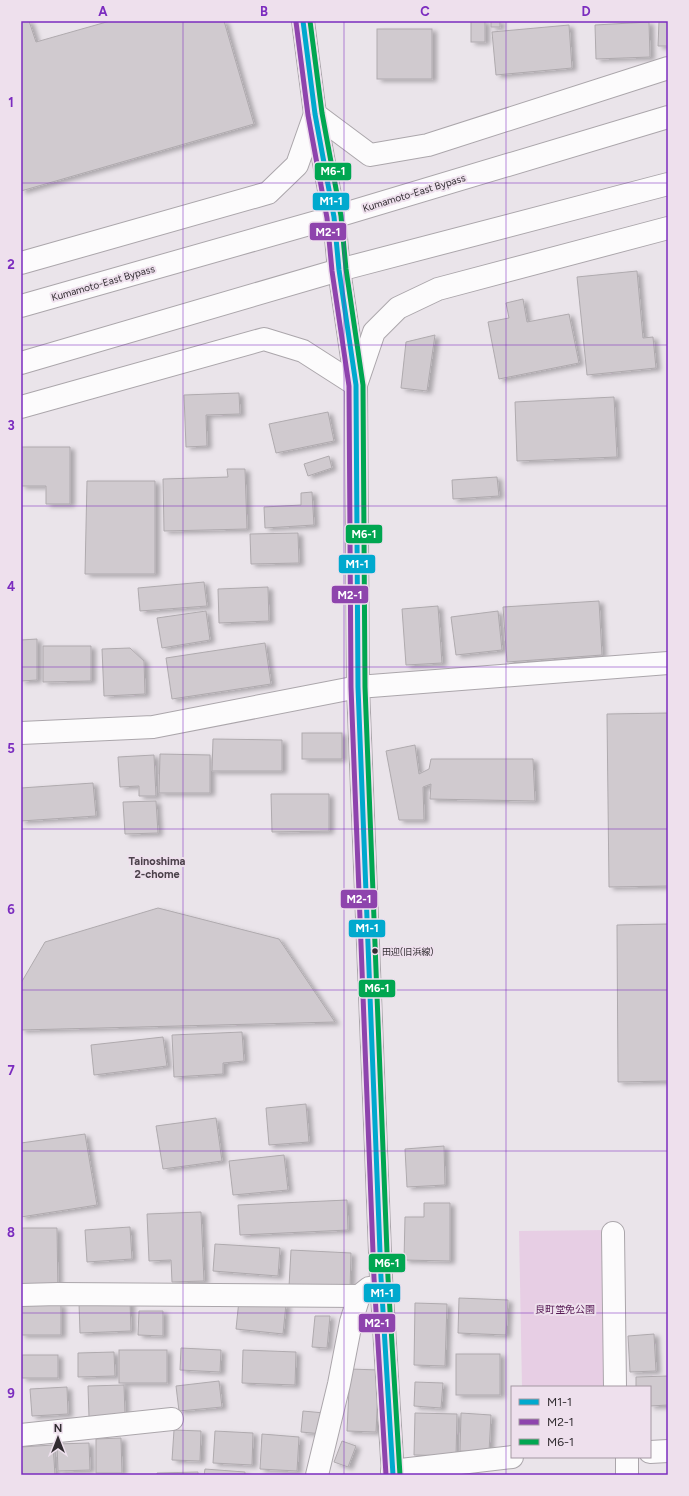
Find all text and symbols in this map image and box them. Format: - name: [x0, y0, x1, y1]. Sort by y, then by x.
- text: A: [98, 4, 108, 19]
- text: B: [260, 4, 268, 19]
- text: C: [420, 4, 430, 19]
- text: D: [581, 4, 591, 19]
- text: 1: [8, 95, 14, 110]
- line badge: M6-1: [314, 162, 352, 181]
- text: M6-1: [321, 165, 345, 178]
- street label: Kumamoto-East Bypass: [361, 171, 467, 215]
- line badge: M1-1: [312, 192, 350, 211]
- text: M1-1: [319, 195, 343, 208]
- line badge: M2-1: [309, 222, 347, 241]
- text: M2-1: [316, 226, 340, 239]
- text: 2: [7, 257, 15, 272]
- street label: Kumamoto-East Bypass: [50, 262, 157, 304]
- text: 3: [7, 418, 15, 433]
- line badge: M6-1: [345, 524, 383, 544]
- text: M6-1: [352, 528, 376, 541]
- line badge: M1-1: [338, 554, 376, 574]
- text: M1-1: [345, 558, 369, 571]
- text: 4: [7, 579, 15, 594]
- line badge: M2-1: [331, 585, 369, 604]
- text: M2-1: [338, 589, 362, 602]
- text: 5: [7, 741, 15, 756]
- district label: Tainoshima 2-chome: [129, 855, 186, 881]
- line badge: M2-1: [340, 889, 378, 909]
- text: M2-1: [347, 893, 371, 906]
- text: 6: [7, 902, 15, 917]
- line badge: M1-1: [348, 919, 386, 938]
- text: M1-1: [355, 922, 379, 935]
- marker: 田迎(旧浜線): [370, 946, 380, 956]
- place label: 田迎(旧浜線): [382, 946, 433, 957]
- line badge: M6-1: [358, 979, 396, 998]
- text: M6-1: [365, 982, 389, 995]
- text: 7: [7, 1063, 15, 1078]
- text: 8: [7, 1225, 15, 1240]
- line badge: M6-1: [368, 1253, 406, 1273]
- text: M6-1: [375, 1257, 399, 1270]
- line badge: M1-1: [363, 1283, 401, 1303]
- text: M1-1: [370, 1287, 394, 1300]
- park label: 良町堂免公園: [535, 1303, 595, 1316]
- line badge: M2-1: [358, 1313, 396, 1333]
- text: M2-1: [365, 1317, 389, 1330]
- text: 9: [7, 1386, 15, 1401]
- legend: [511, 1386, 651, 1458]
- text: M1-1: [547, 1395, 572, 1409]
- text: M2-1: [547, 1415, 574, 1429]
- north arrow: [38, 1418, 78, 1458]
- text: N: [54, 1422, 62, 1435]
- text: M6-1: [547, 1435, 574, 1449]

